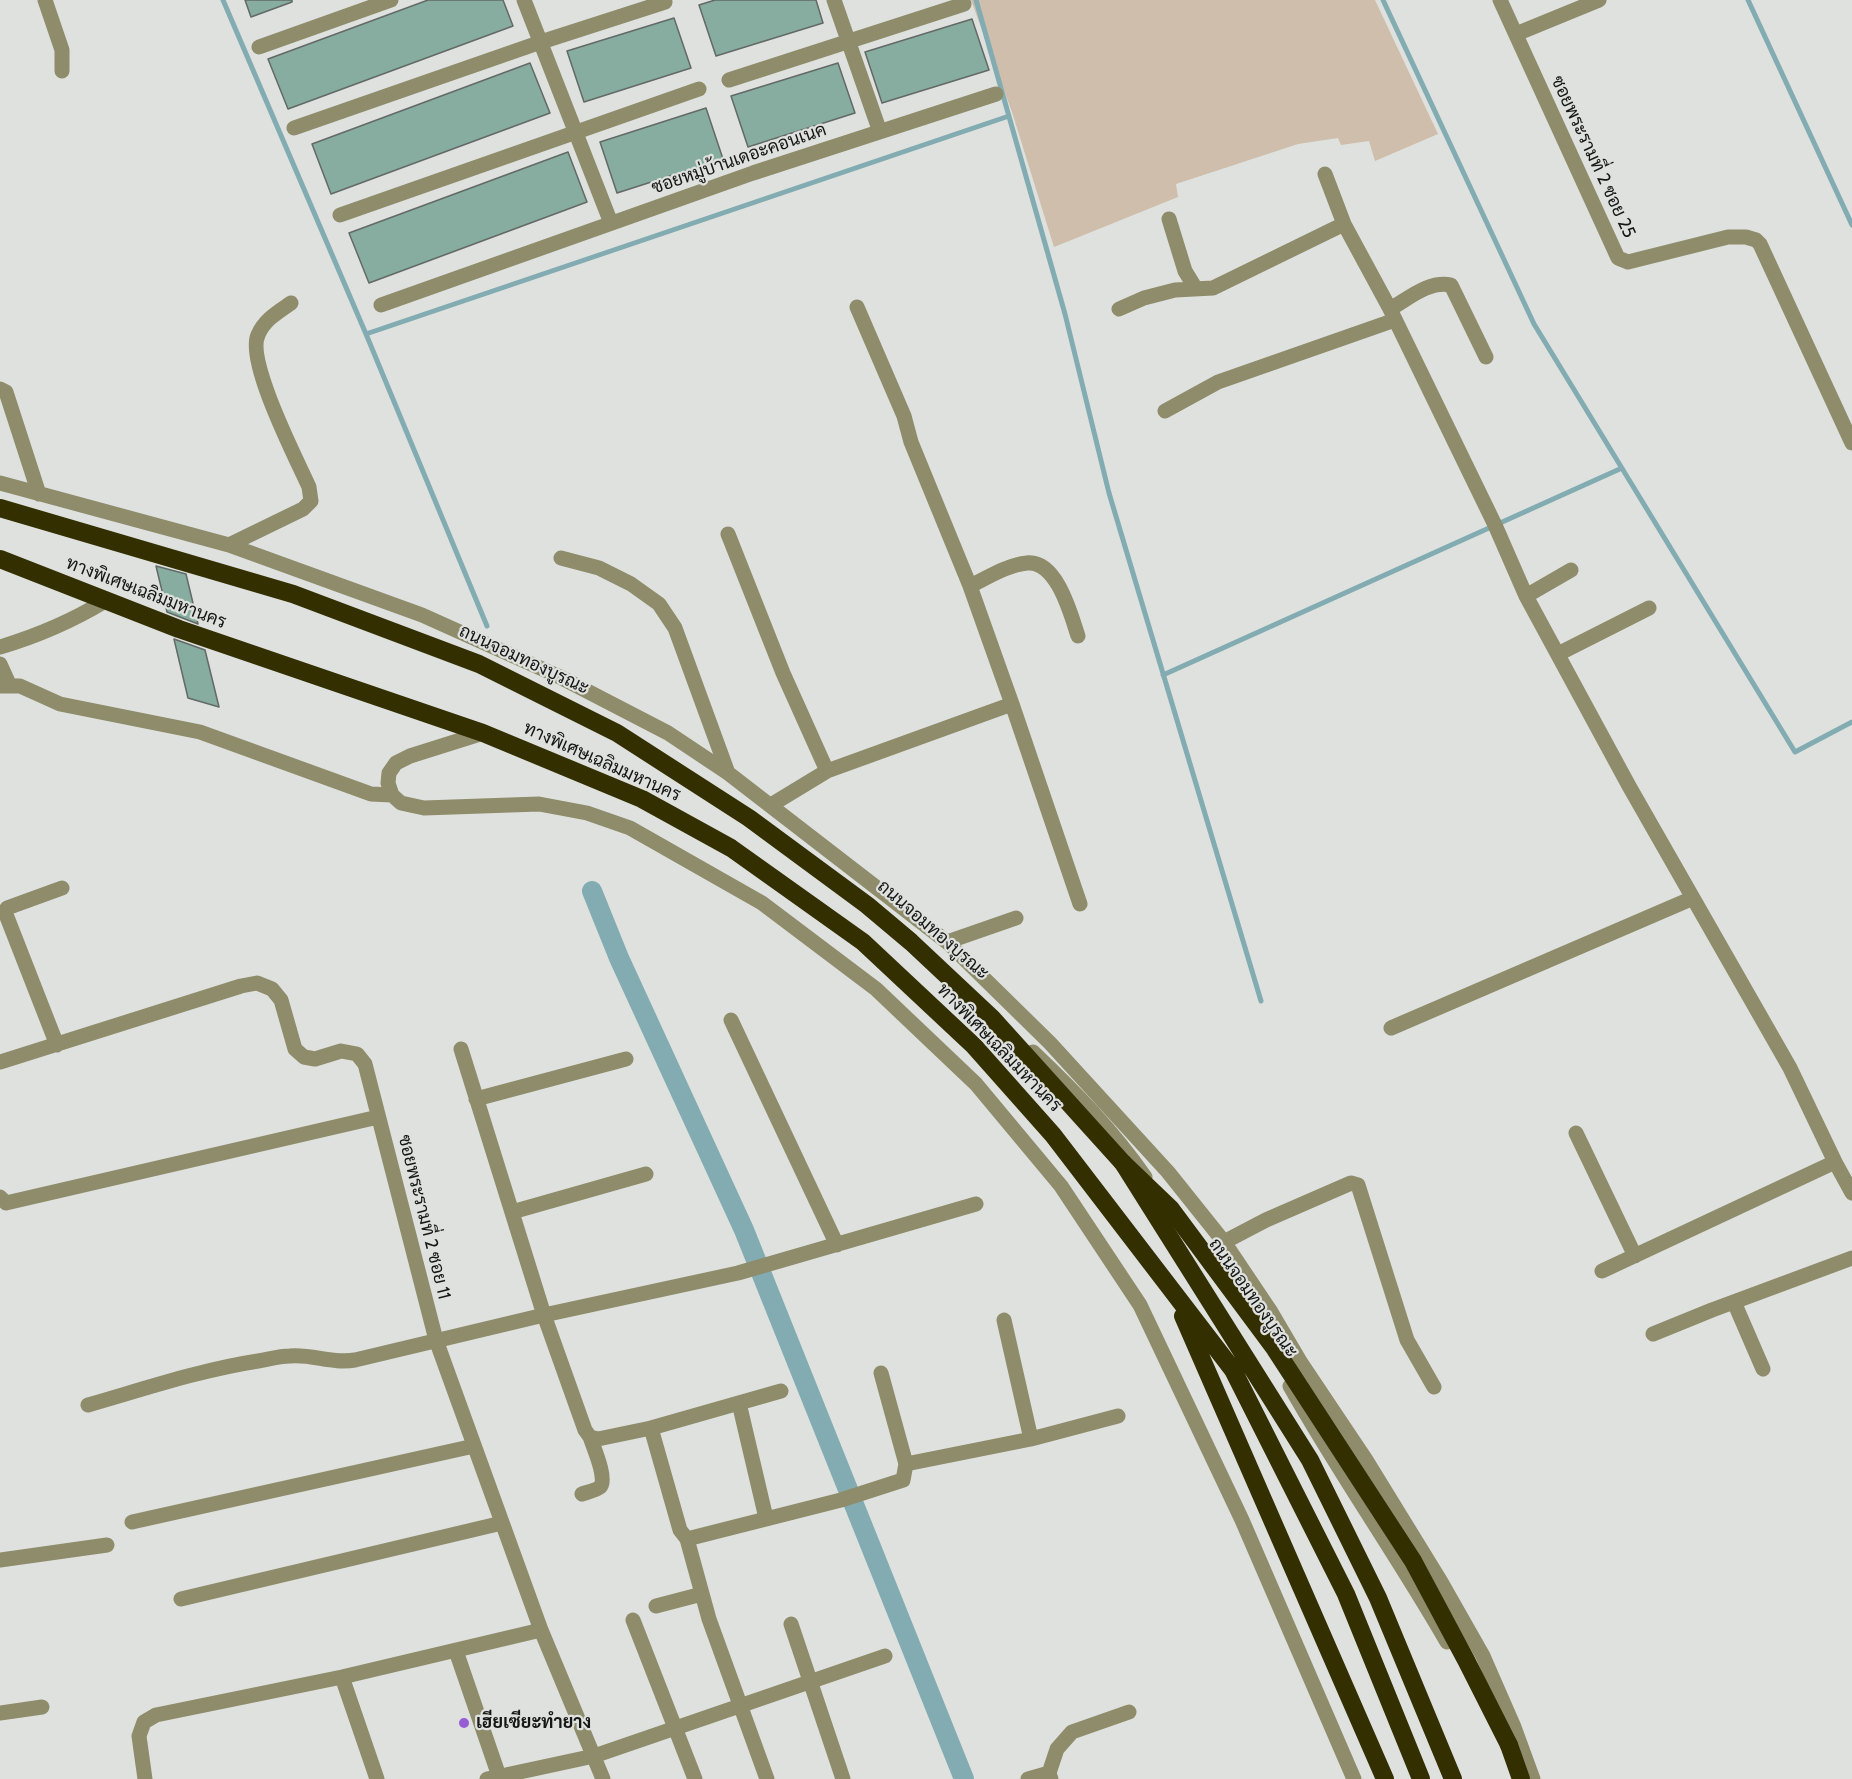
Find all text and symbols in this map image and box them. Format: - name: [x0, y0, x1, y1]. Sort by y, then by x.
- street label: ซอยพระรามที่ 2 ซอย 25: [1546, 73, 1640, 241]
- street label: ซอยหมู่บ้านเดอะคอนเนค: [649, 119, 829, 199]
- street label: ทางพิเศษเฉลิมมหานคร: [63, 552, 229, 634]
- street label: ถนนจอมทองบูรณะ: [456, 621, 592, 699]
- street label: ทางพิเศษเฉลิมมหานคร: [520, 718, 684, 806]
- street label: ถนนจอมทองบูรณะ: [873, 876, 993, 984]
- street label: ทางพิเศษเฉลิมมหานคร: [932, 979, 1066, 1117]
- street label: ซอยพระรามที่ 2 ซอย 11: [393, 1132, 455, 1302]
- street label: ถนนจอมทองบูรณะ: [1204, 1234, 1302, 1362]
- place label: เฮียเซียะทำยาง: [476, 1712, 591, 1734]
- marker: เฮียเซียะทำยาง: [457, 1716, 471, 1730]

